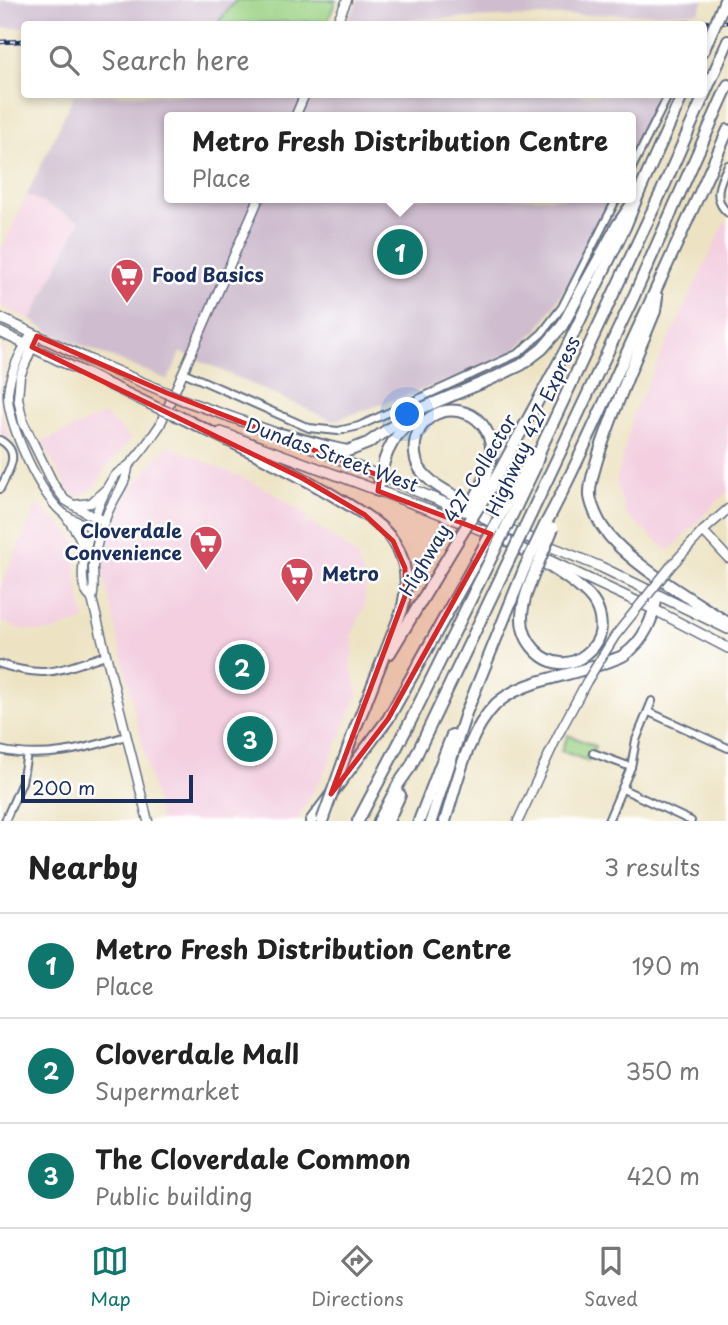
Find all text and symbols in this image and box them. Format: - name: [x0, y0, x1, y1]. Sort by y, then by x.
- search box: [21, 21, 707, 98]
- text: Search here: [101, 40, 250, 79]
- icon: search: [45, 41, 83, 79]
- popup: [164, 112, 636, 203]
- text: Metro Fresh Distribution Centre: [192, 121, 608, 160]
- text: Place: [192, 160, 251, 195]
- pin: 1: [377, 226, 423, 278]
- supermarket icon: Food Basics: [108, 256, 146, 305]
- place label: Food Basics: [152, 260, 264, 288]
- street label: Highway 427 Express: [478, 331, 586, 520]
- your location: [390, 397, 424, 431]
- street label: Highway 427 Collector: [392, 408, 523, 601]
- street label: Dundas Street West: [242, 410, 423, 498]
- place label: Cloverdale Convenience: [65, 516, 182, 566]
- supermarket icon: Cloverdale Convenience: [187, 523, 225, 572]
- supermarket icon: Metro: [278, 555, 316, 604]
- place label: Metro: [322, 559, 379, 587]
- pin: 2: [219, 641, 265, 693]
- pin: 3: [227, 713, 273, 765]
- scale bar: [21, 772, 192, 804]
- text: 200 m: [32, 773, 95, 801]
- text: Nearby: [28, 844, 138, 889]
- text: 3 results: [604, 849, 700, 884]
- text: Metro Fresh Distribution Centre: [95, 929, 511, 968]
- text: 1: [46, 948, 57, 983]
- text: 190 m: [632, 948, 700, 983]
- text: Place: [95, 968, 154, 1003]
- text: Cloverdale Mall: [95, 1034, 299, 1073]
- text: 2: [43, 1053, 59, 1088]
- text: 350 m: [625, 1053, 700, 1088]
- text: Supermarket: [95, 1073, 239, 1108]
- text: The Cloverdale Common: [95, 1139, 411, 1178]
- text: 3: [43, 1158, 59, 1193]
- text: 420 m: [626, 1158, 700, 1193]
- text: Public building: [95, 1178, 252, 1213]
- tab: Map: [90, 1242, 131, 1312]
- tab: Directions: [311, 1242, 404, 1312]
- tab: Saved: [584, 1242, 638, 1312]

